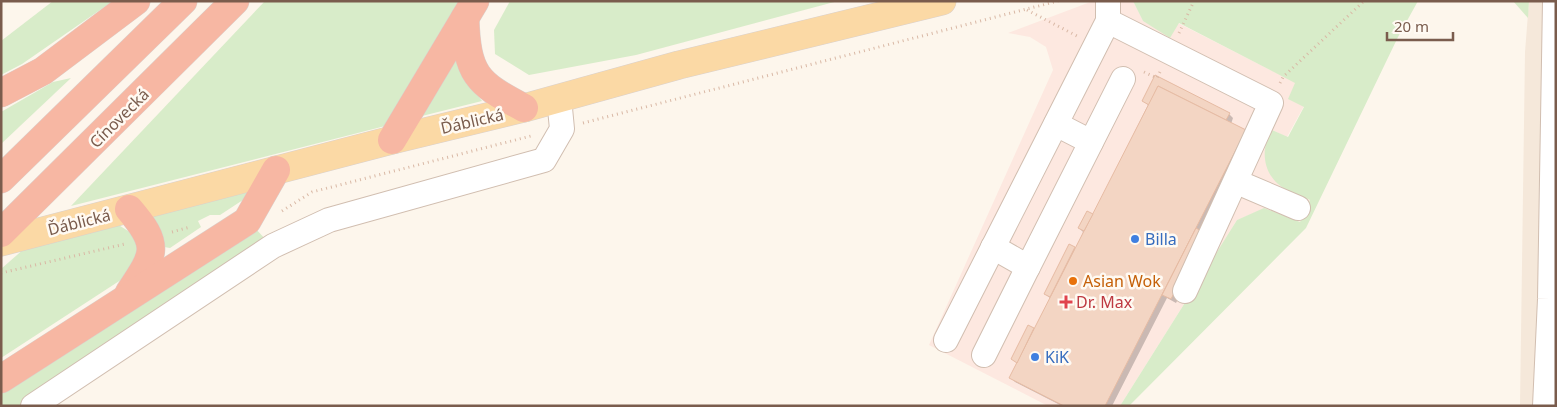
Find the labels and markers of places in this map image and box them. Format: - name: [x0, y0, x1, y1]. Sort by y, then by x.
- place label: Billa: [1145, 228, 1177, 250]
- marker: Billa: [1129, 233, 1141, 245]
- place label: Asian Wok: [1083, 270, 1161, 292]
- marker: Asian Wok: [1067, 275, 1079, 287]
- place label: Dr. Max: [1076, 291, 1133, 313]
- marker: Dr. Max: [1060, 296, 1072, 308]
- place label: KiK: [1045, 346, 1069, 368]
- marker: KiK: [1029, 351, 1041, 363]

